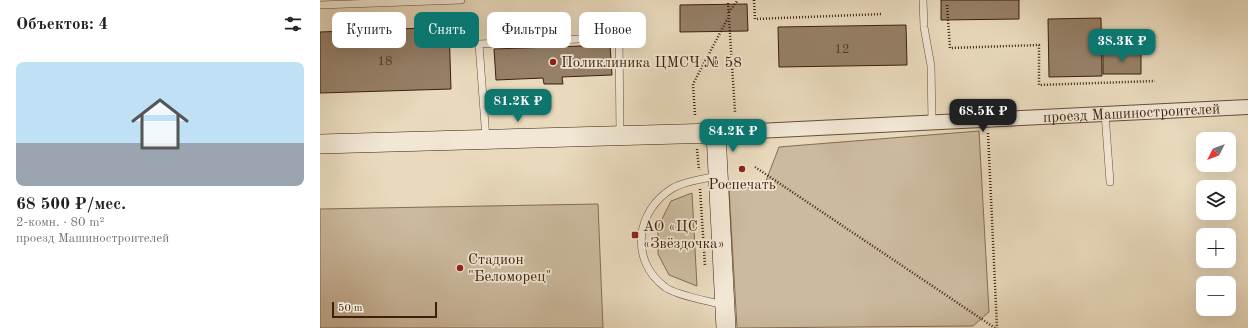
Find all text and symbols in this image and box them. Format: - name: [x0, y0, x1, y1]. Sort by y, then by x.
- chip: Купить: [332, 12, 406, 48]
- chip: Снять: [414, 12, 479, 48]
- chip: Фильтры: [487, 12, 571, 48]
- chip: Новое: [579, 12, 646, 48]
- icon: filters: [282, 13, 304, 35]
- text: Объектов: 4: [16, 16, 108, 33]
- pin: 38.3K ₽: [1085, 29, 1159, 63]
- text: 38.3K ₽: [1097, 35, 1147, 48]
- house number: 12: [834, 43, 850, 56]
- house number: 18: [377, 55, 393, 68]
- place label: Поликлиника ЦМСЧ № 58: [561, 56, 742, 71]
- marker: Поликлиника ЦМСЧ № 58: [548, 57, 558, 67]
- icon: home: [124, 88, 196, 160]
- pin: 81.2K ₽: [481, 89, 555, 123]
- text: 81.2K ₽: [493, 95, 543, 108]
- pin: 68.5K ₽: [946, 99, 1020, 133]
- street label: проезд Машиностроителей: [1043, 102, 1220, 126]
- text: 68.5K ₽: [958, 105, 1008, 118]
- pin: 84.2K ₽: [696, 119, 770, 153]
- text: 84.2K ₽: [708, 125, 758, 138]
- north arrow: [1196, 132, 1236, 172]
- map controls: [1196, 132, 1236, 316]
- marker: Роспечать: [737, 164, 747, 174]
- place label: Роспечать: [708, 178, 776, 193]
- button: layers: [1196, 180, 1236, 220]
- text: 68 500 ₽/мес.: [16, 196, 126, 213]
- text: 2-комн. · 80 m²: [16, 216, 104, 229]
- place label: АО «ЦС «Звёздочка»: [643, 220, 725, 252]
- button: +: [1196, 228, 1236, 268]
- marker: АО «ЦС «Звёздочка»: [630, 230, 640, 240]
- text: проезд Машиностроителей: [16, 232, 169, 245]
- place label: Стадион "Беломорец": [468, 253, 551, 285]
- marker: Стадион "Беломорец": [455, 263, 465, 273]
- button: −: [1196, 276, 1236, 316]
- scale bar: [332, 300, 437, 319]
- text: 50 m: [338, 303, 363, 314]

